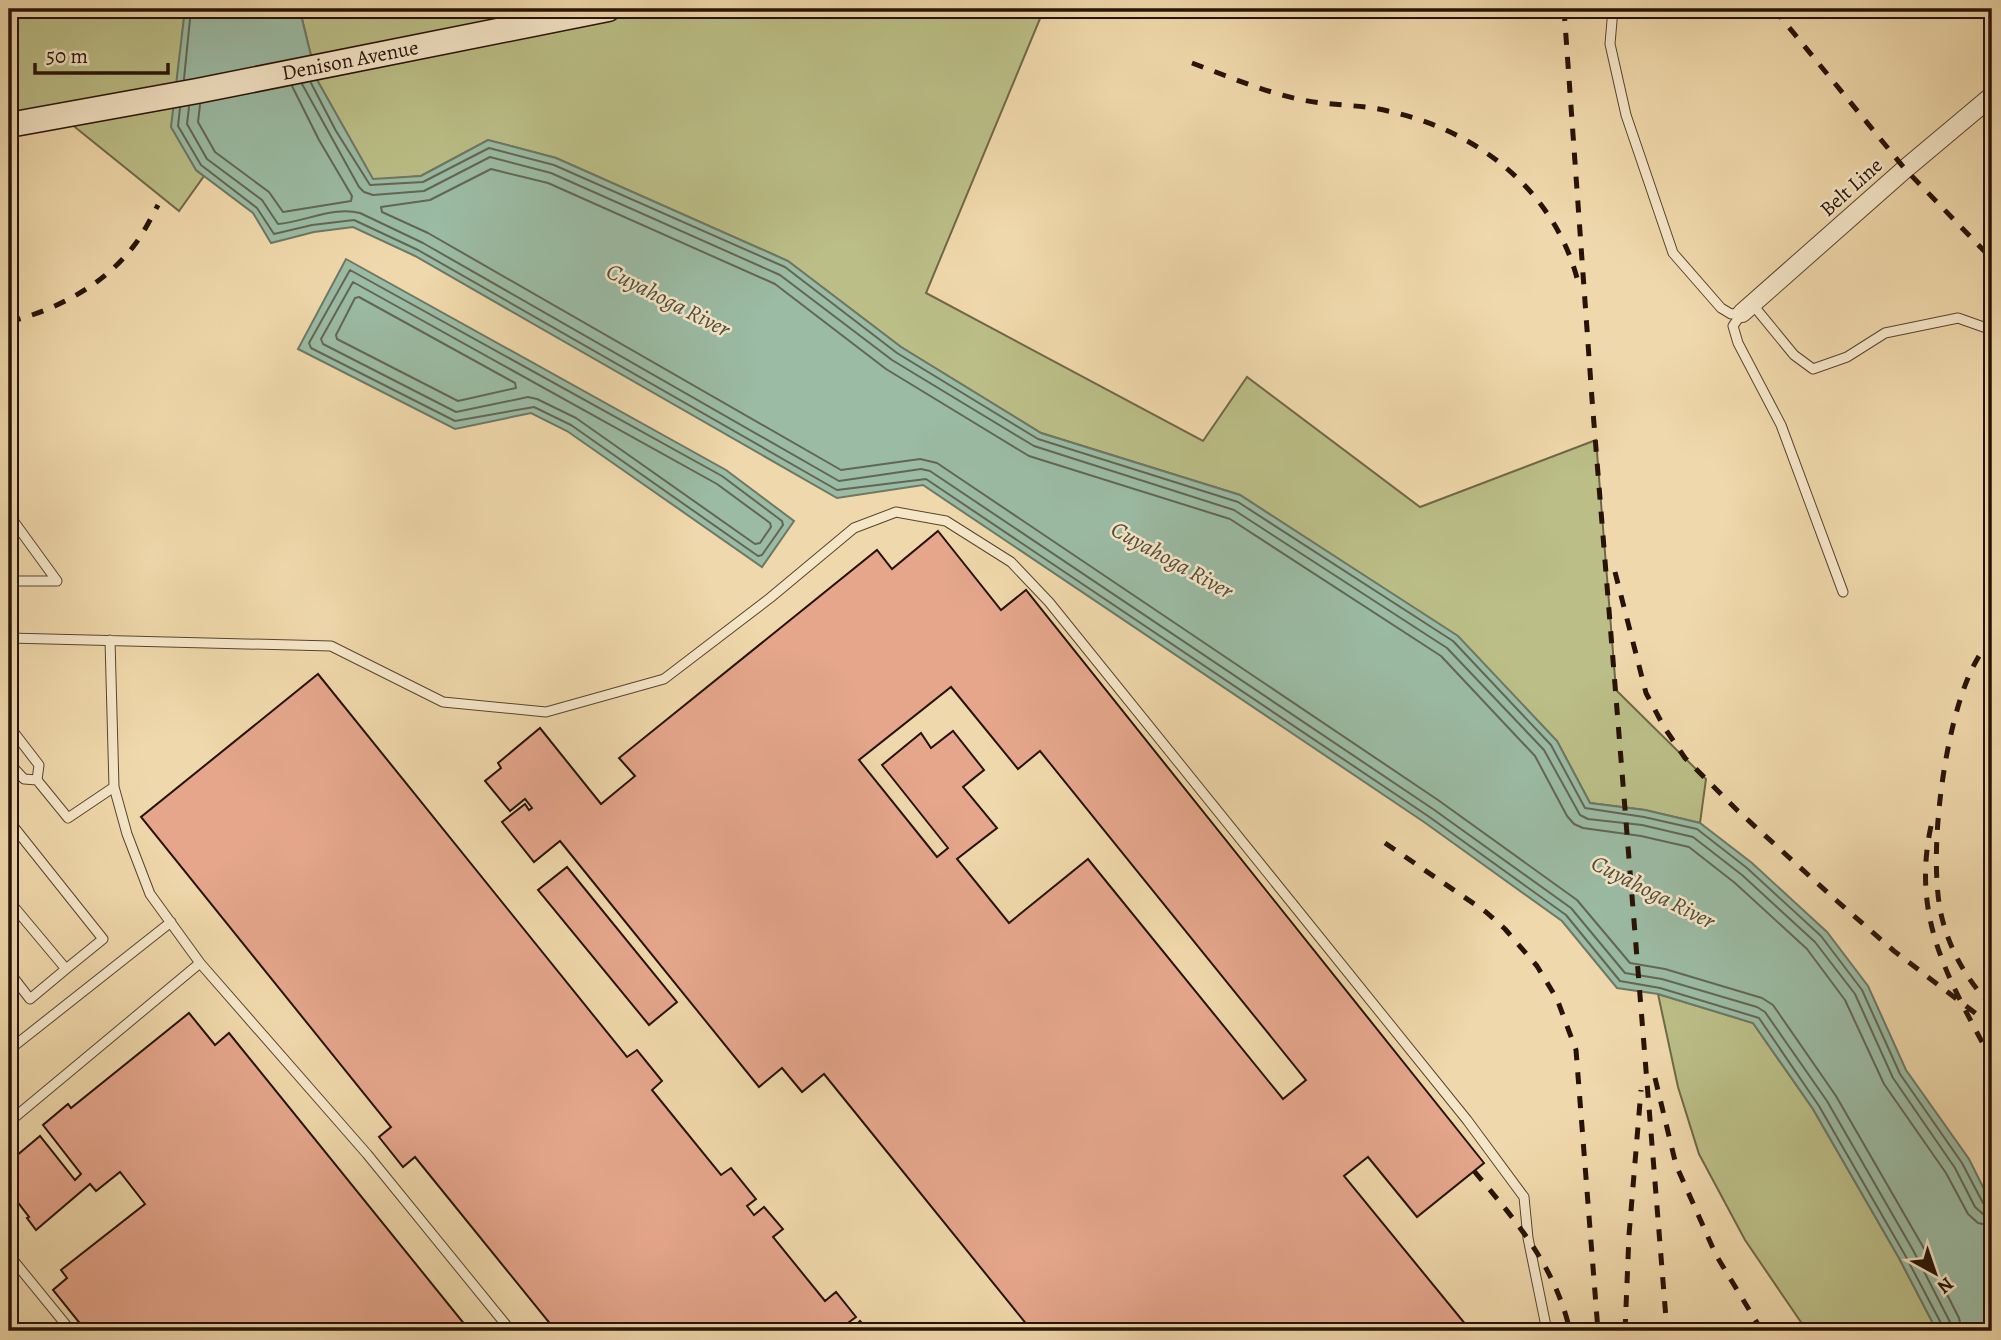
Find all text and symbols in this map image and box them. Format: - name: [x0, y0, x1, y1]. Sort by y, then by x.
- scale bar: [35, 32, 168, 76]
- street label: Denison Avenue: [279, 33, 421, 87]
- text: 50 m: [46, 42, 88, 70]
- street label: Belt Line: [1814, 151, 1888, 223]
- water label: Cuyahoga River: [601, 256, 736, 345]
- water label: Cuyahoga River: [1105, 514, 1240, 607]
- water label: Cuyahoga River: [1586, 848, 1721, 937]
- north arrow: [1899, 1238, 1969, 1308]
- text: N: [1932, 1271, 1959, 1300]

